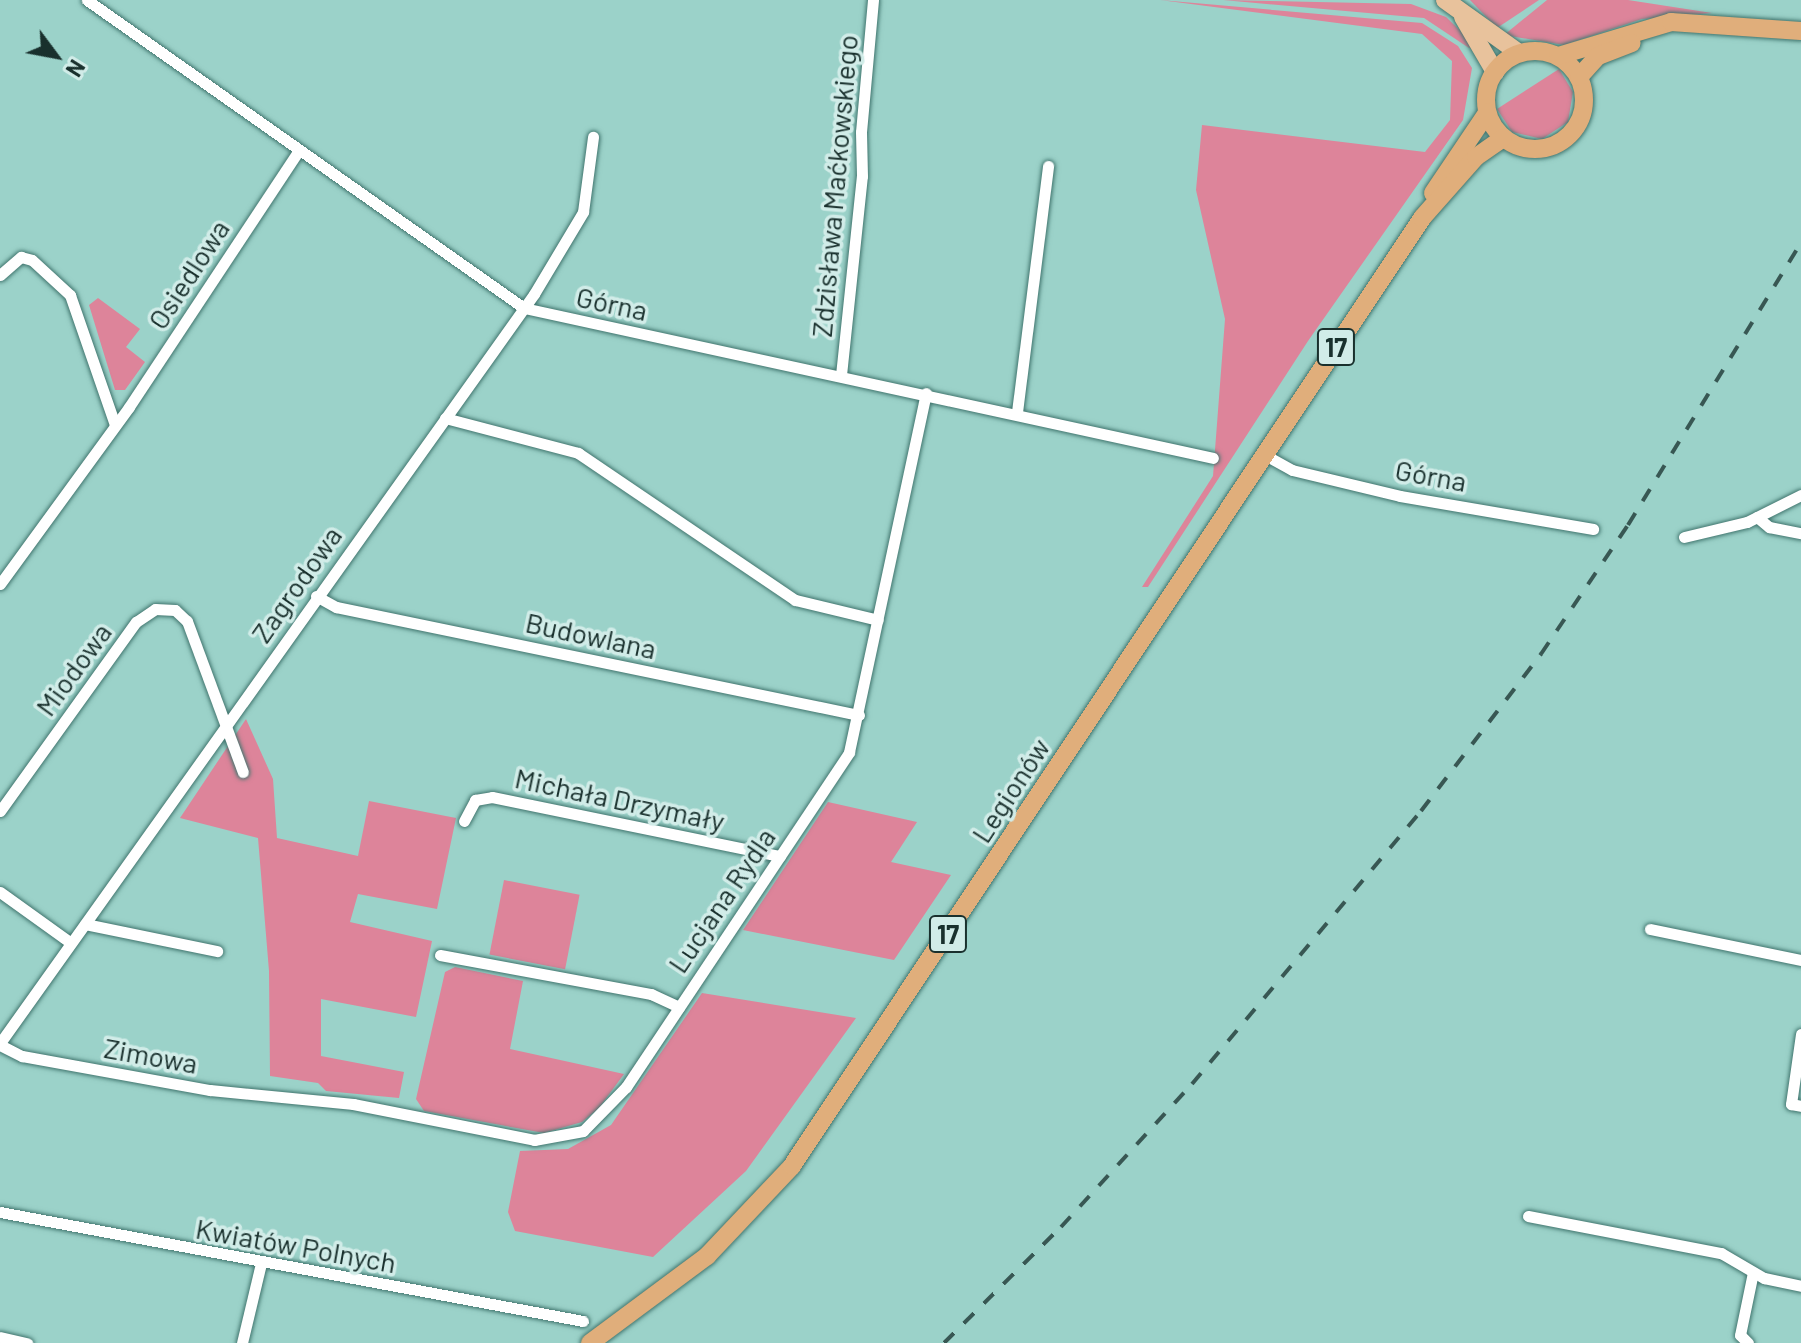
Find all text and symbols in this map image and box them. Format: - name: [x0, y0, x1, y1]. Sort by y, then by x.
- north arrow: [16, 16, 96, 96]
- street label: Zdzisława Maćkowskiego: [804, 33, 864, 339]
- text: N: [61, 56, 91, 82]
- street label: Osiedlowa: [140, 213, 236, 335]
- street label: Górna: [573, 279, 651, 327]
- road number: 17: [1316, 325, 1356, 369]
- street label: Górna: [1393, 452, 1469, 498]
- street label: Zagrodowa: [244, 519, 348, 649]
- street label: Budowlana: [523, 605, 659, 665]
- street label: Miodowa: [28, 616, 118, 722]
- street label: Legionów: [964, 731, 1056, 849]
- street label: Michała Drzymały: [512, 760, 728, 838]
- street label: Lucjana Rydla: [660, 821, 782, 979]
- road number: 17: [928, 912, 968, 956]
- street label: Zimowa: [102, 1030, 200, 1080]
- street label: Kwiatów Polnych: [193, 1211, 399, 1279]

